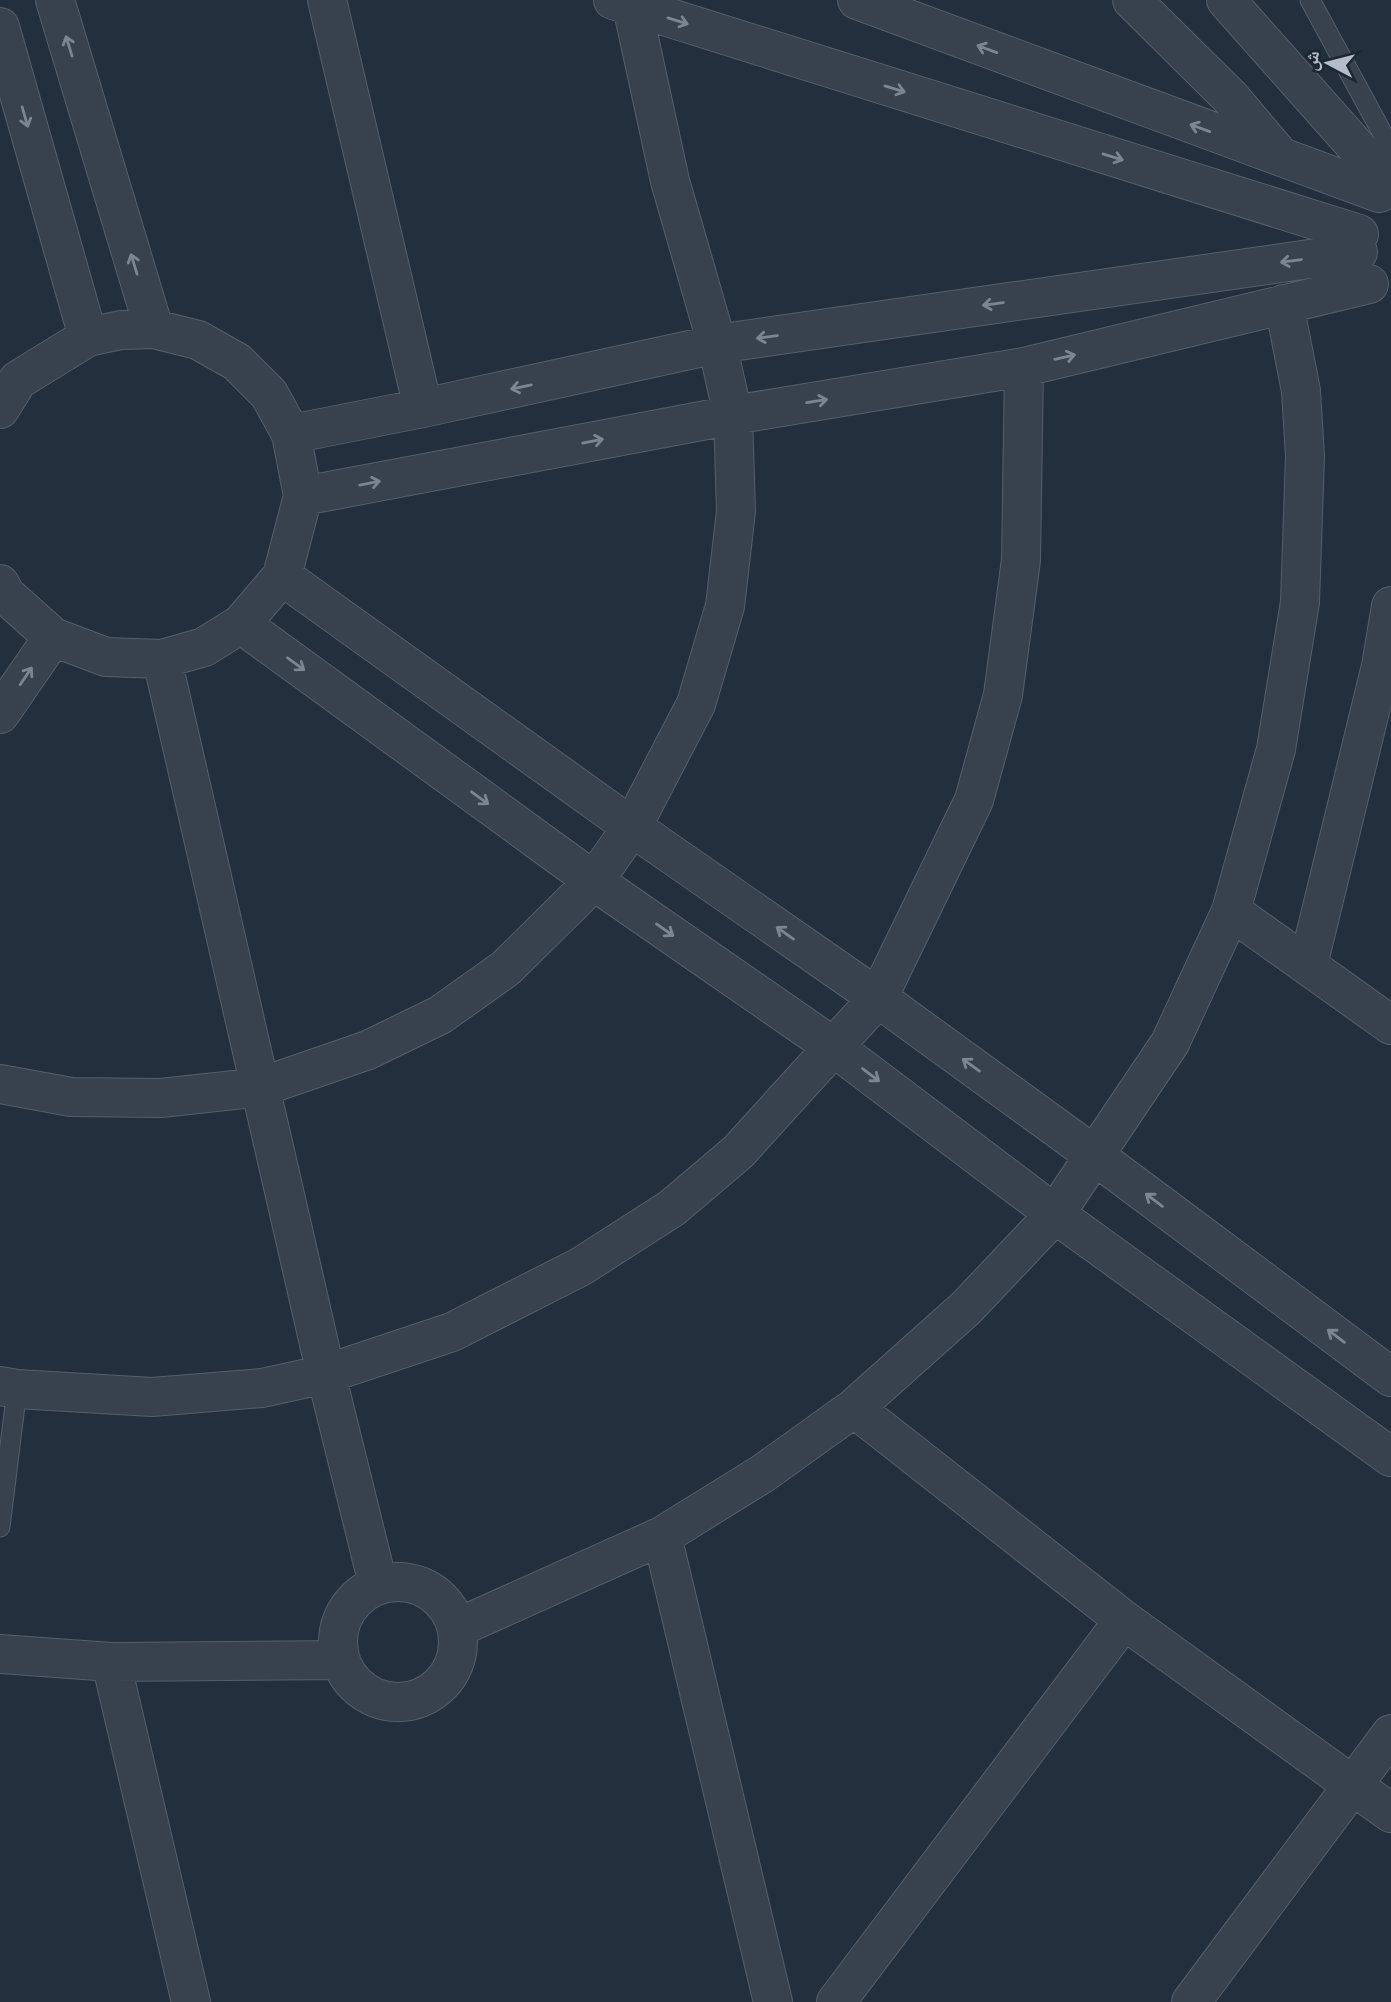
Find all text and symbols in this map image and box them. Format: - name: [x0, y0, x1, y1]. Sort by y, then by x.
- one-way arrow: [667, 15, 689, 28]
- north arrow: [1293, 28, 1363, 98]
- one-way arrow: [61, 35, 74, 57]
- one-way arrow: [977, 41, 999, 54]
- text: ش: [1298, 49, 1327, 73]
- one-way arrow: [884, 84, 906, 96]
- one-way arrow: [20, 105, 33, 127]
- one-way arrow: [1190, 121, 1212, 133]
- one-way arrow: [1101, 152, 1123, 164]
- one-way arrow: [127, 253, 140, 275]
- one-way arrow: [1280, 255, 1302, 268]
- one-way arrow: [982, 298, 1005, 311]
- one-way arrow: [757, 330, 779, 343]
- one-way arrow: [1053, 350, 1076, 363]
- one-way arrow: [510, 381, 533, 394]
- one-way arrow: [805, 394, 828, 407]
- one-way arrow: [581, 434, 604, 447]
- one-way arrow: [358, 476, 381, 490]
- one-way arrow: [286, 657, 305, 672]
- one-way arrow: [19, 667, 33, 686]
- one-way arrow: [470, 791, 489, 805]
- one-way arrow: [655, 923, 674, 937]
- one-way arrow: [776, 926, 795, 940]
- one-way arrow: [962, 1058, 981, 1072]
- one-way arrow: [861, 1068, 880, 1083]
- one-way arrow: [1146, 1192, 1164, 1207]
- one-way arrow: [1327, 1329, 1346, 1344]

